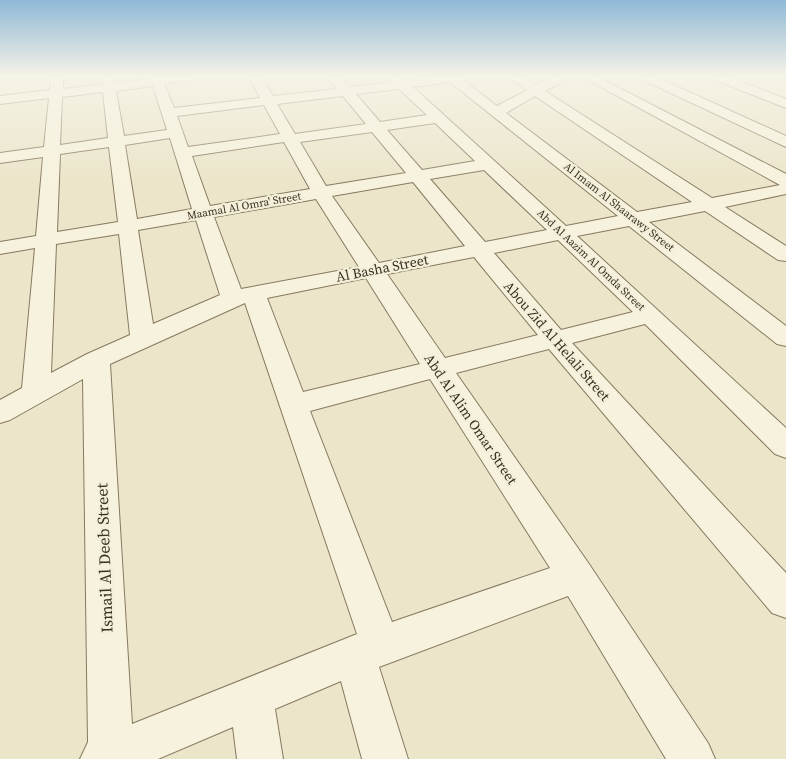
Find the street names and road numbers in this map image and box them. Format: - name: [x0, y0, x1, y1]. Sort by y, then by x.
- street label: Al Imam Al Shaarawy Street: [561, 159, 678, 255]
- street label: Maamal Al Omra' Street: [186, 189, 303, 223]
- street label: Abd Al Aazim Al Omda Street: [534, 206, 649, 314]
- street label: Al Basha Street: [334, 249, 430, 287]
- street label: Abou Zid Al Helali Street: [499, 277, 615, 406]
- street label: Abd Al Alim Omar Street: [420, 350, 523, 489]
- street label: Ismail Al Deeb Street: [90, 482, 118, 633]

